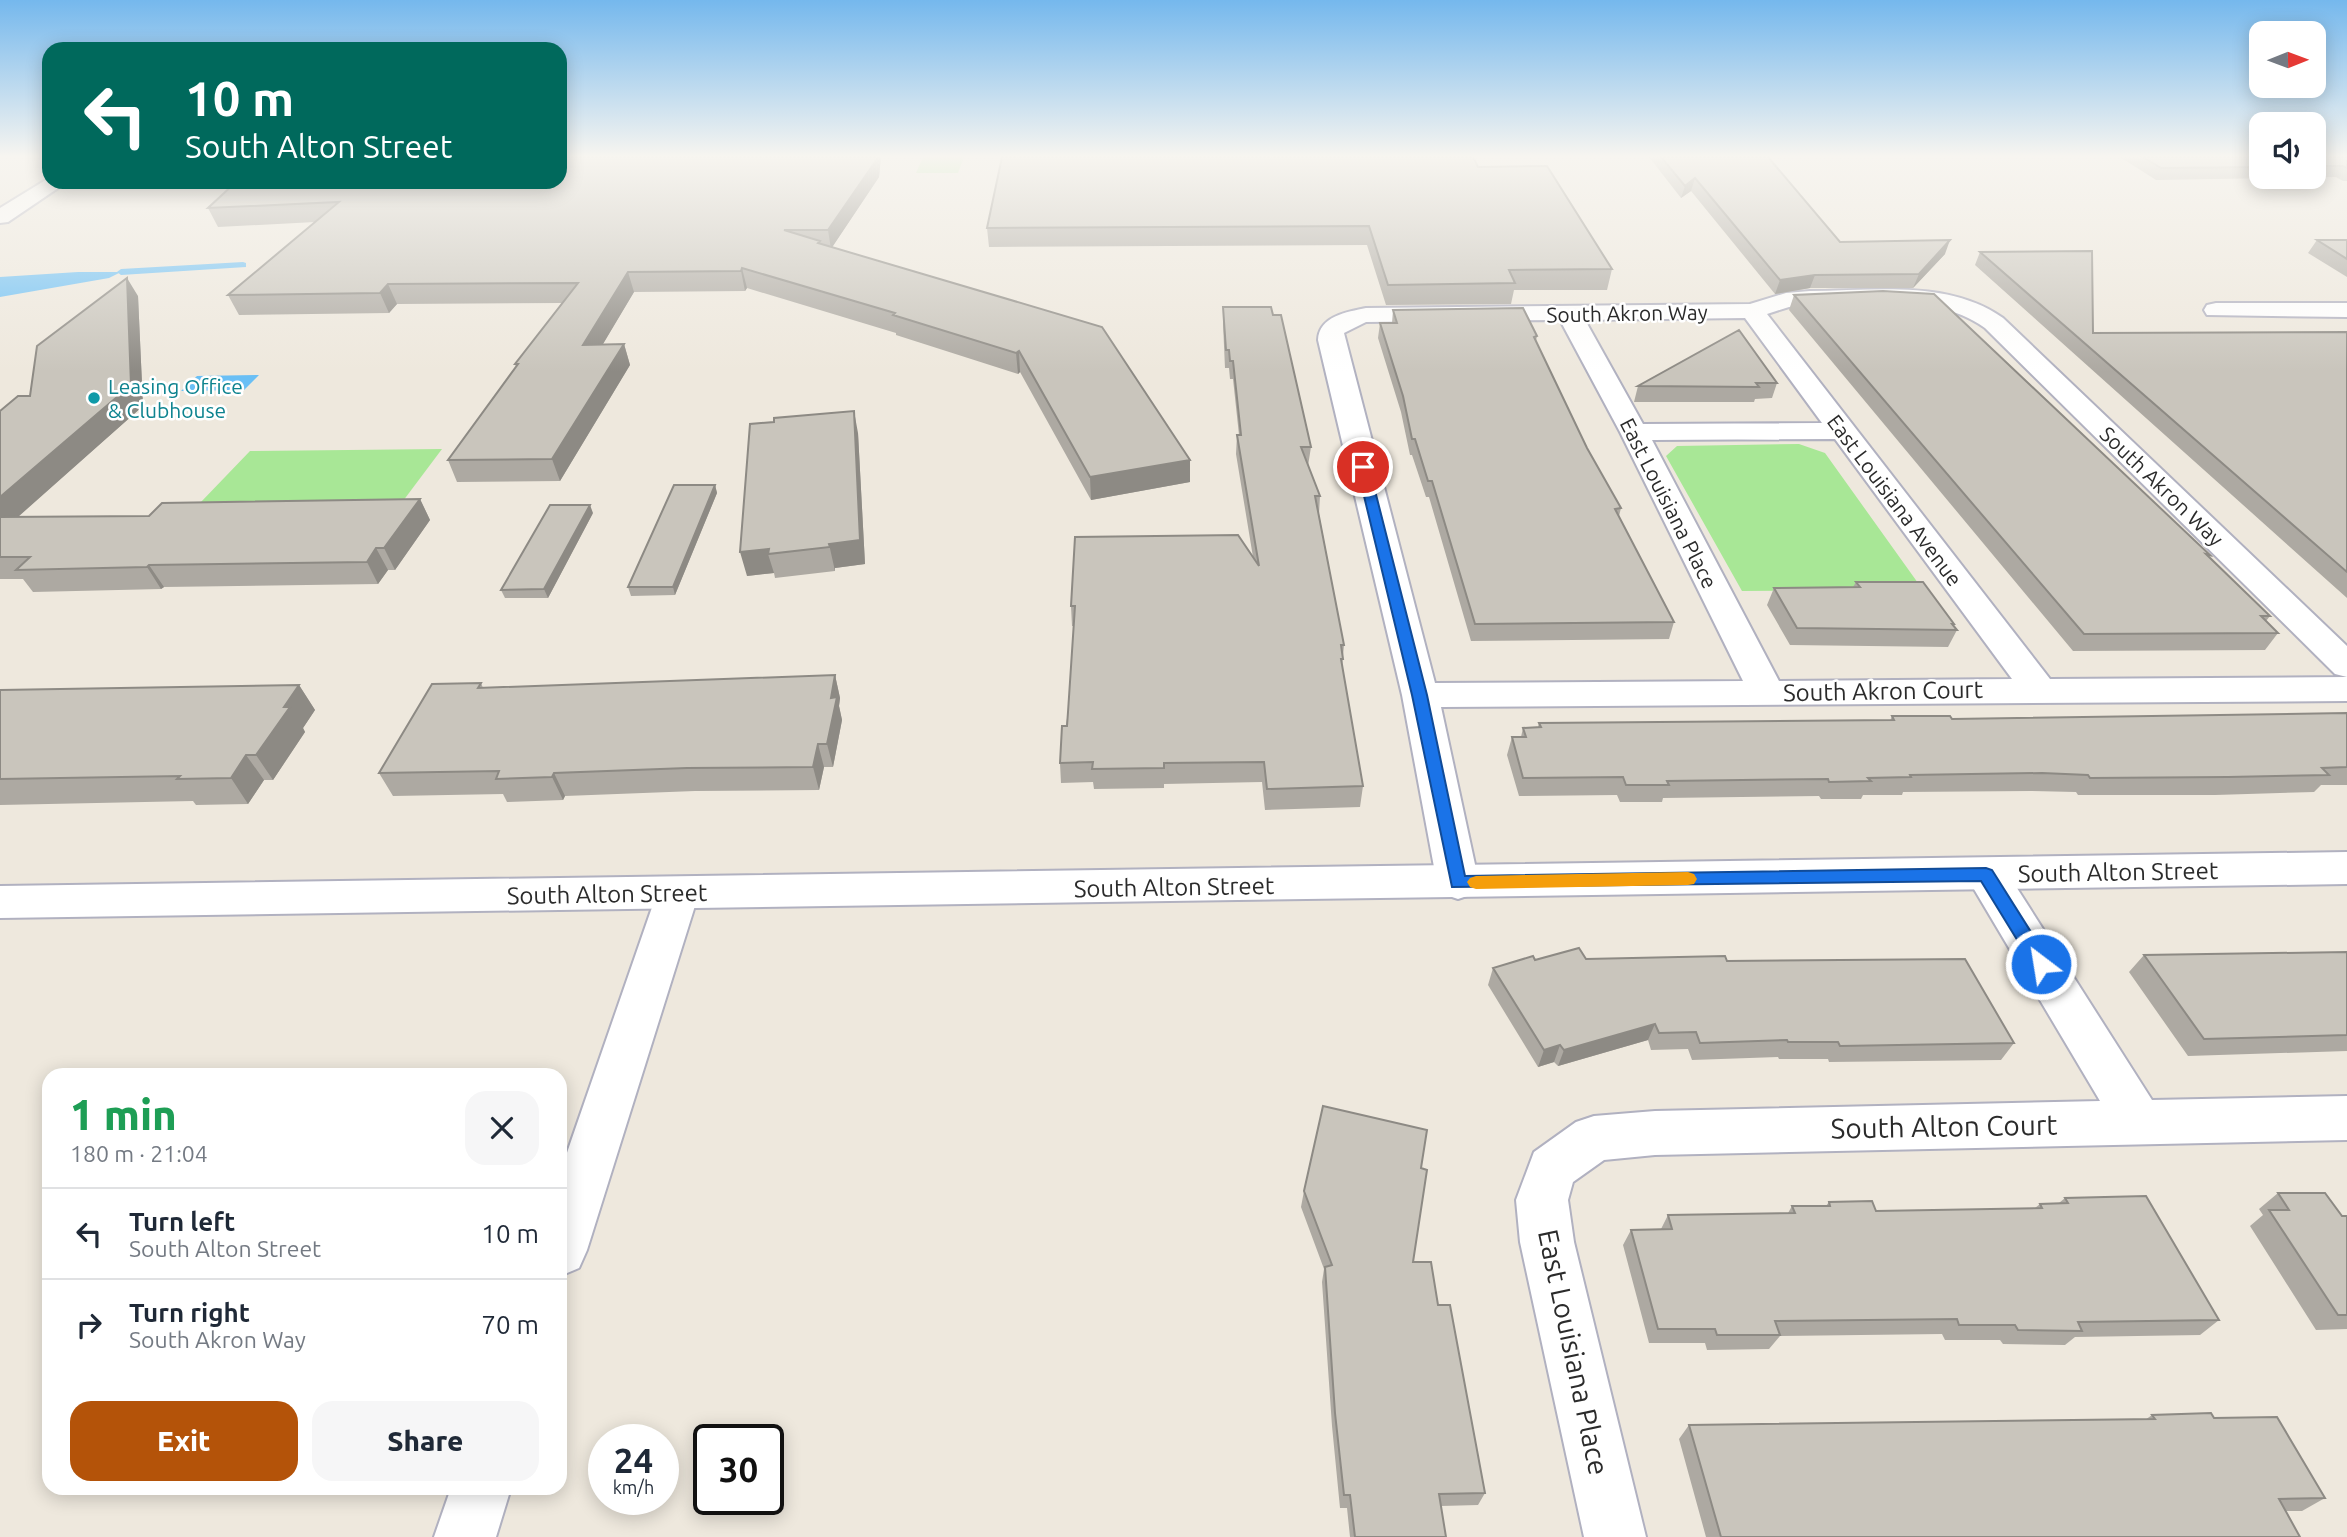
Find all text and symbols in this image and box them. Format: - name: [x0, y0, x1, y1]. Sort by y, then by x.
- north arrow: [2249, 21, 2326, 98]
- map controls: [2249, 21, 2326, 189]
- icon: left: [70, 70, 161, 161]
- text: 10 m: [185, 70, 294, 125]
- button: sound: [2249, 112, 2326, 189]
- text: South Alton Street: [185, 128, 452, 164]
- street label: South Akron Way: [1546, 300, 1708, 326]
- place label: Leasing Office & Clubhouse: [108, 374, 243, 422]
- marker: Leasing Office & Clubhouse: [86, 390, 102, 406]
- street label: East Louisiana Avenue: [1823, 410, 1967, 590]
- street label: East Louisiana Place: [1616, 414, 1722, 592]
- street label: South Akron Way: [2096, 421, 2228, 551]
- pin: [1333, 437, 1393, 497]
- icon: arrive: [1344, 448, 1382, 486]
- street label: South Akron Court: [1783, 676, 1984, 706]
- street label: South Alton Street: [2018, 857, 2219, 887]
- street label: South Alton Street: [1074, 872, 1275, 902]
- street label: South Alton Street: [507, 879, 708, 909]
- position arrow: [2004, 927, 2078, 1001]
- text: 1 min: [70, 1091, 177, 1138]
- button: close: [465, 1091, 539, 1165]
- street label: South Alton Court: [1830, 1109, 2058, 1143]
- text: 180 m · 21:04: [70, 1141, 208, 1166]
- text: Turn left: [129, 1207, 235, 1236]
- icon: left: [70, 1215, 108, 1253]
- text: 10 m: [481, 1219, 539, 1248]
- street label: East Louisiana Place: [1533, 1226, 1615, 1478]
- text: South Alton Street: [129, 1236, 321, 1261]
- text: Turn right: [129, 1298, 250, 1327]
- icon: right: [70, 1306, 108, 1344]
- text: 70 m: [481, 1310, 539, 1339]
- text: South Akron Way: [129, 1327, 306, 1352]
- button: Exit: [70, 1401, 298, 1481]
- button: Share: [312, 1401, 539, 1481]
- speed limit sign: 30: [693, 1424, 784, 1515]
- text: 24: [614, 1440, 653, 1480]
- text: km/h: [613, 1477, 654, 1497]

